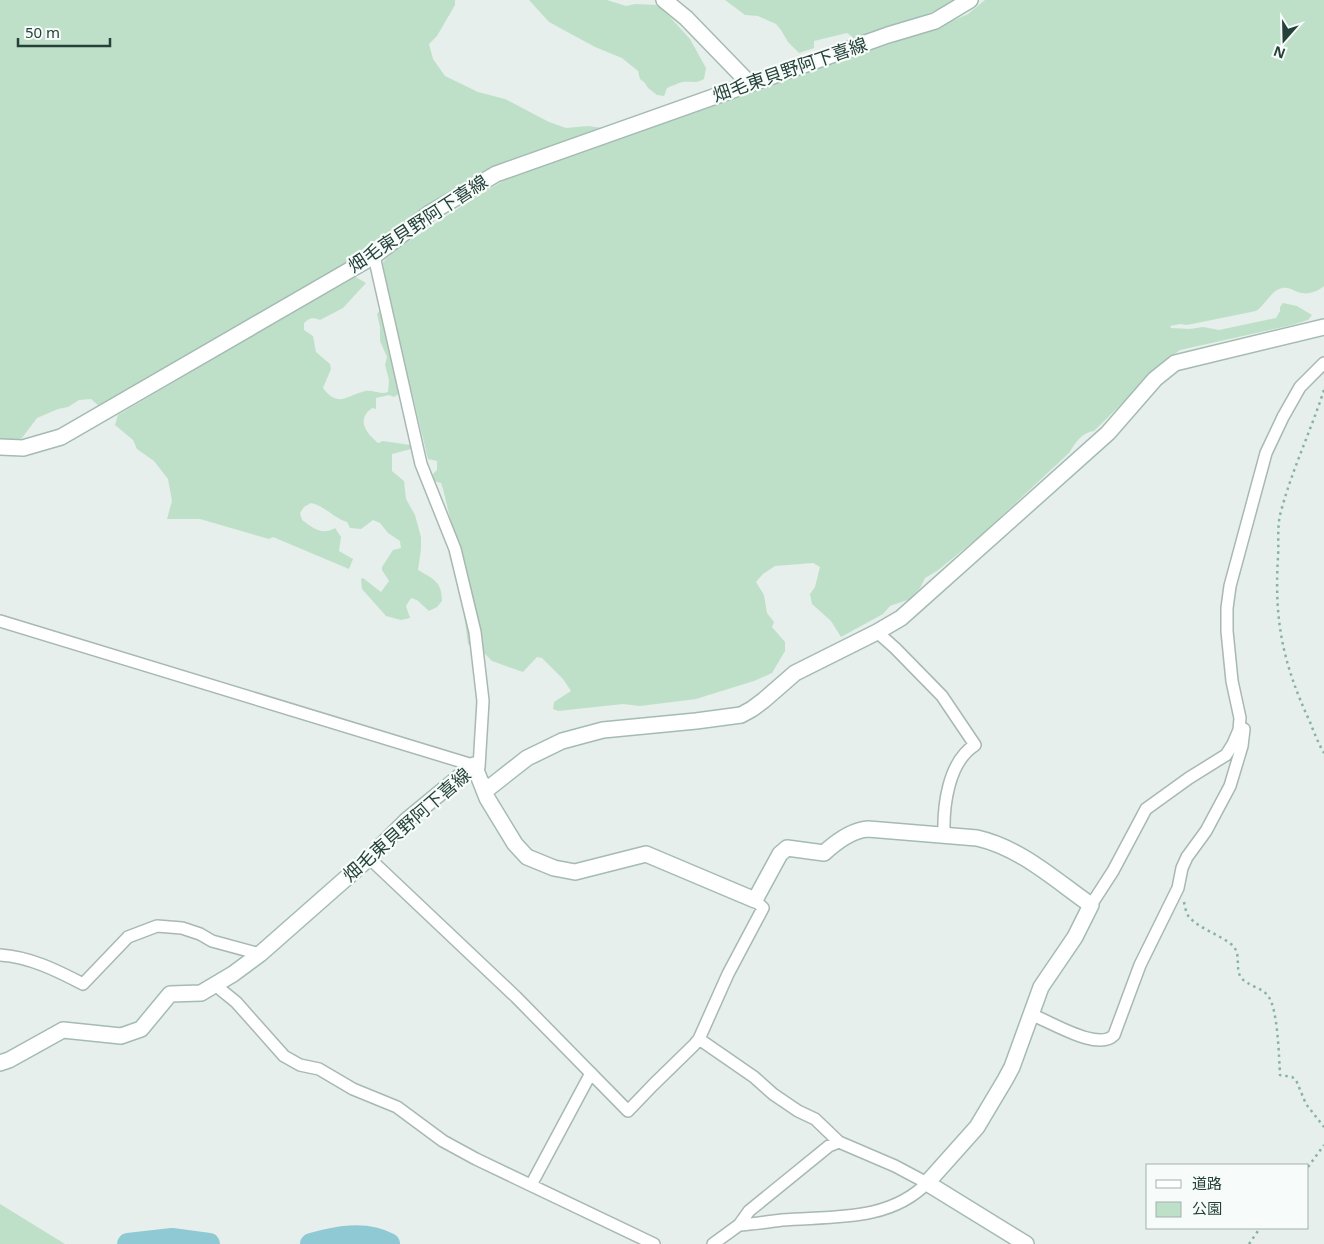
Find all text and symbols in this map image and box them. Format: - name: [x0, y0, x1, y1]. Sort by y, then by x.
- scale bar: [18, 15, 110, 47]
- north arrow: [1259, 15, 1309, 65]
- text: 50 m: [25, 22, 60, 42]
- street label: 畑毛東貝野阿下喜線: [709, 31, 870, 107]
- text: N: [1271, 42, 1288, 64]
- street label: 畑毛東貝野阿下喜線: [343, 169, 492, 277]
- street label: 畑毛東貝野阿下喜線: [337, 762, 475, 886]
- legend: [1146, 1164, 1309, 1229]
- text: 道路: [1192, 1173, 1222, 1193]
- text: 公園: [1192, 1198, 1222, 1218]

